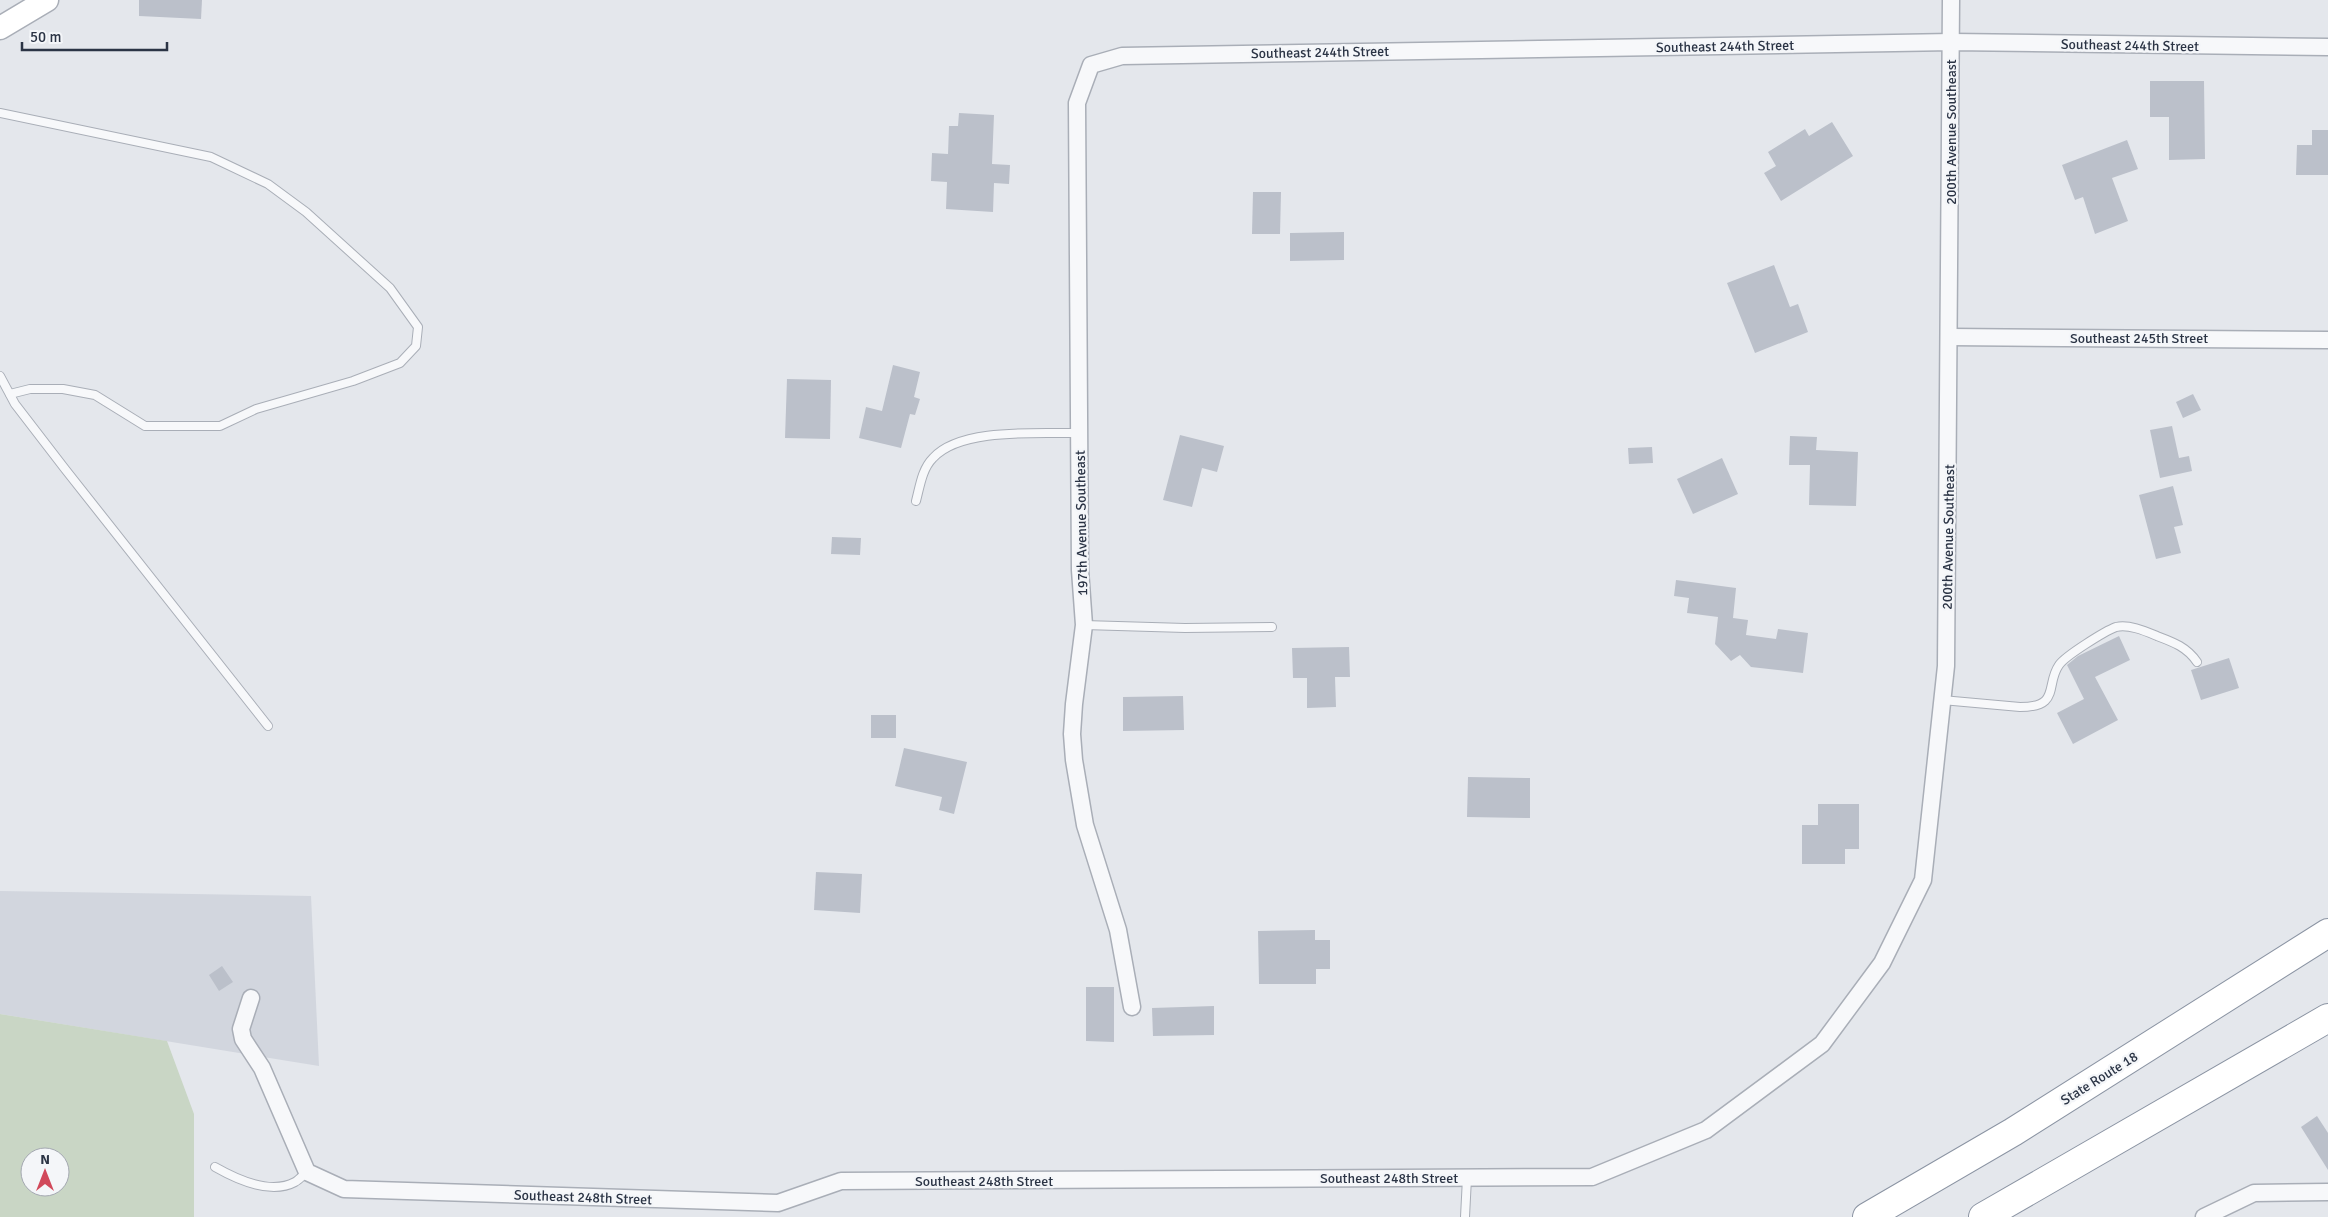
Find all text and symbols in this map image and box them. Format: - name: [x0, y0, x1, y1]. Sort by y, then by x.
- scale bar: [22, 20, 168, 52]
- text: 50 m: [30, 28, 61, 46]
- street label: Southeast 244th Street: [2061, 36, 2199, 55]
- street label: Southeast 244th Street: [1656, 37, 1794, 56]
- street label: Southeast 244th Street: [1251, 43, 1389, 62]
- street label: 200th Avenue Southeast: [1943, 59, 1960, 205]
- street label: Southeast 245th Street: [2070, 330, 2208, 347]
- street label: 197th Avenue Southeast: [1072, 450, 1091, 596]
- street label: 200th Avenue Southeast: [1939, 464, 1958, 610]
- street label: State Route 18: [2058, 1048, 2141, 1109]
- north arrow: [20, 1147, 70, 1197]
- text: N: [40, 1151, 50, 1168]
- street label: Southeast 248th Street: [1320, 1170, 1458, 1187]
- street label: Southeast 248th Street: [915, 1173, 1053, 1190]
- street label: Southeast 248th Street: [514, 1187, 652, 1208]

